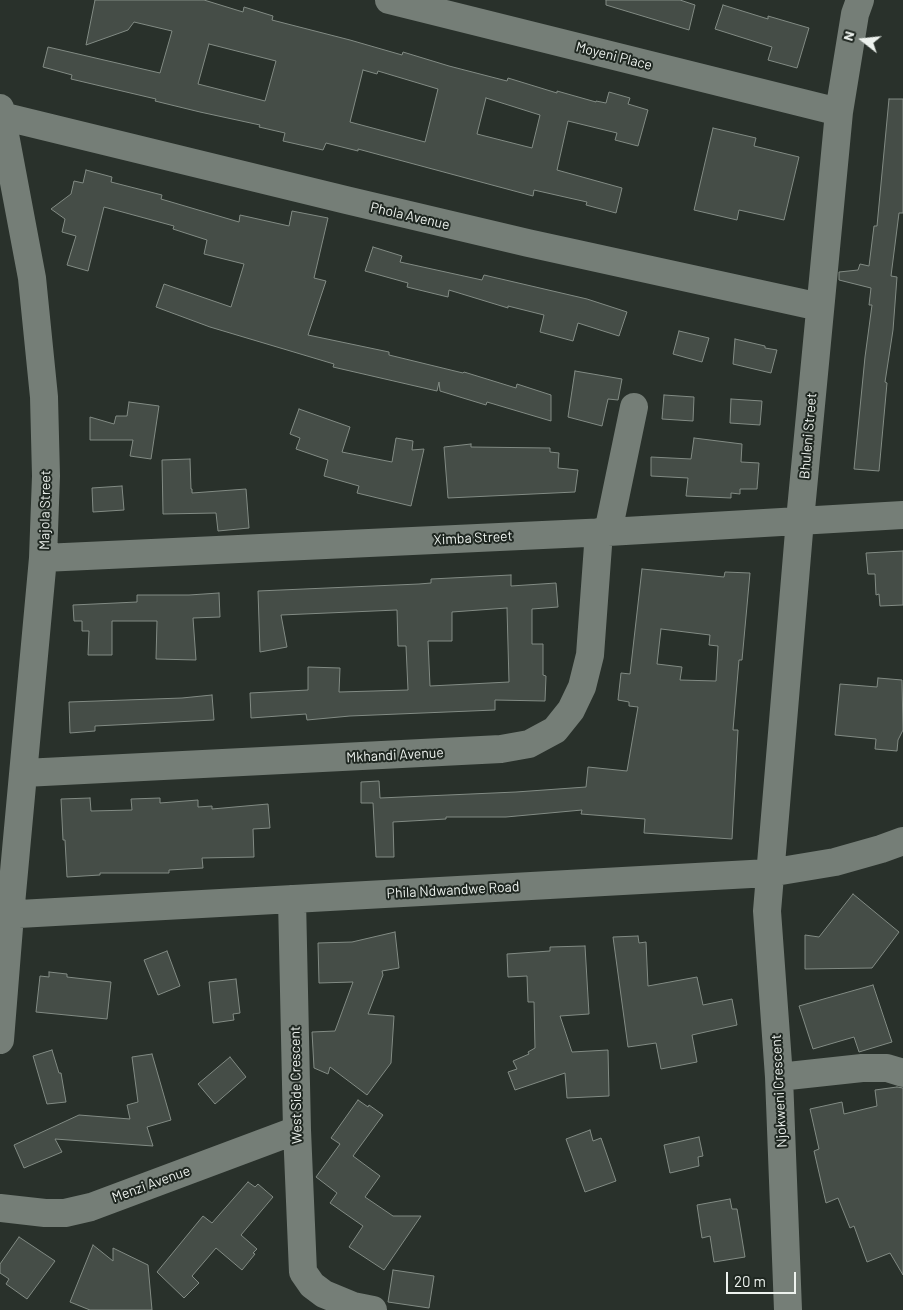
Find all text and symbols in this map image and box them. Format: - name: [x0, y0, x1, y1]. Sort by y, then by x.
- north arrow: [838, 15, 888, 65]
- text: N: [839, 29, 858, 43]
- street label: Moyeni Place: [574, 38, 654, 74]
- street label: Phola Avenue: [369, 199, 451, 233]
- street label: Bhuleni Street: [796, 392, 820, 480]
- street label: Majola Street: [36, 470, 54, 550]
- street label: Ximba Street: [433, 528, 513, 548]
- street label: Mkhandi Avenue: [346, 744, 444, 766]
- street label: Phila Ndwandwe Road: [386, 878, 520, 902]
- street label: West Side Crescent: [287, 1026, 305, 1144]
- street label: Njokweni Crescent: [768, 1034, 790, 1148]
- street label: Menzi Avenue: [110, 1162, 192, 1206]
- scale bar: [728, 1262, 798, 1294]
- text: 20 m: [734, 1272, 766, 1290]

